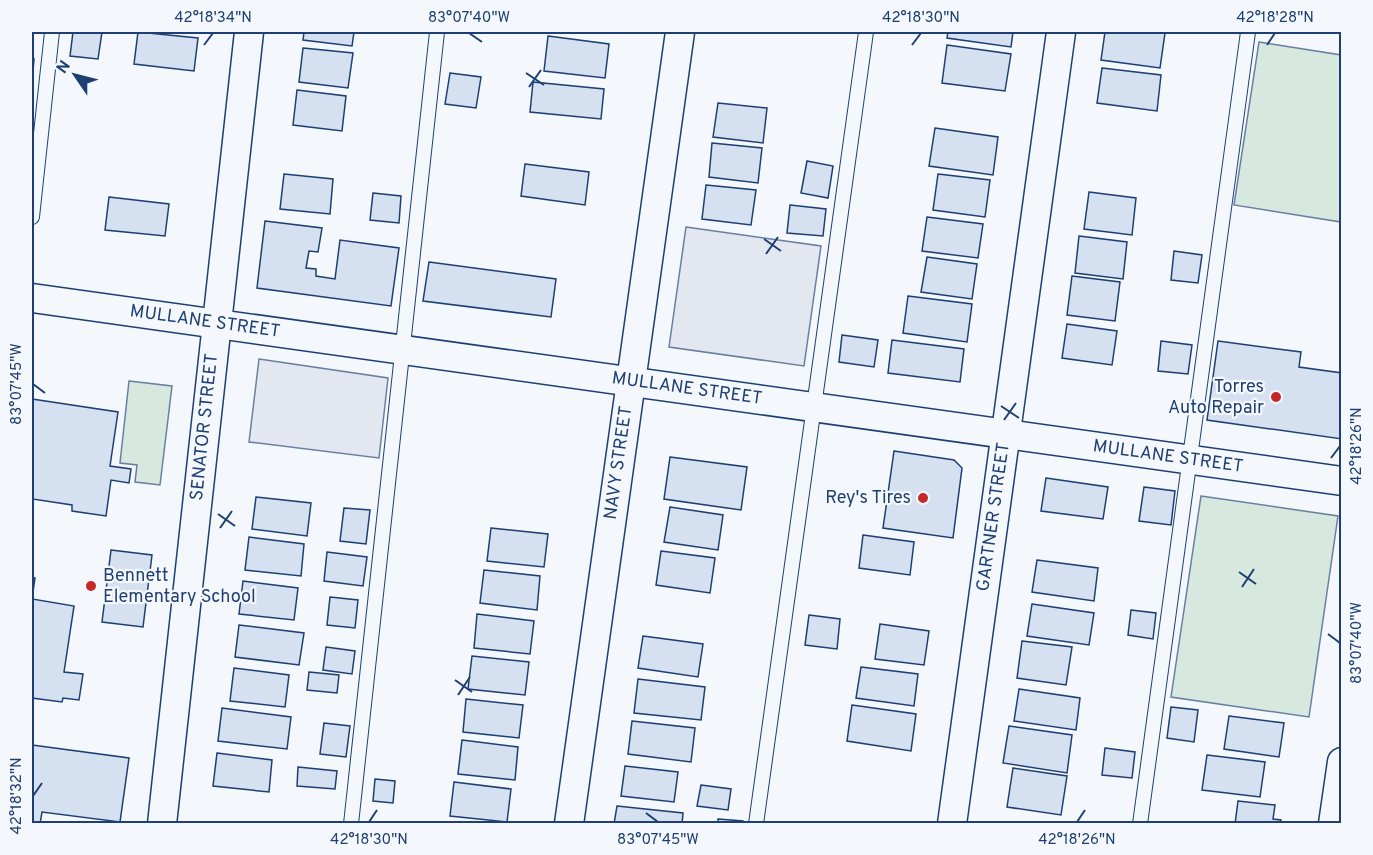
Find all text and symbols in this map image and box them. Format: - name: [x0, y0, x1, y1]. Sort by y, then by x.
- text: 42°18'34"N: [174, 9, 252, 28]
- text: 83°07'40"W: [428, 9, 510, 28]
- text: 42°18'30"N: [882, 9, 960, 28]
- text: 42°18'28"N: [1236, 9, 1314, 28]
- north arrow: [45, 45, 105, 105]
- text: N: [53, 57, 76, 78]
- street label: MULLANE STREET: [128, 300, 282, 344]
- text: 83°07'45"W: [8, 343, 27, 425]
- street label: SENATOR STREET: [186, 352, 224, 502]
- street label: MULLANE STREET: [610, 367, 764, 411]
- place label: Torres Auto Repair: [1168, 376, 1264, 420]
- marker: Torres Auto Repair: [1269, 390, 1283, 404]
- street label: NAVY STREET: [600, 405, 638, 521]
- text: 42°18'26"N: [1348, 407, 1367, 485]
- street label: MULLANE STREET: [1091, 435, 1245, 479]
- street label: GARTNER STREET: [972, 441, 1016, 593]
- place label: Rey's Tires: [825, 487, 911, 510]
- marker: Rey's Tires: [916, 491, 930, 505]
- place label: Bennett Elementary School: [103, 565, 256, 609]
- marker: Bennett Elementary School: [84, 579, 98, 593]
- text: 83°07'40"W: [1348, 602, 1367, 684]
- text: 42°18'32"N: [8, 757, 27, 835]
- text: 42°18'30"N: [330, 831, 408, 850]
- text: 83°07'45"W: [617, 831, 699, 850]
- text: 42°18'26"N: [1038, 831, 1116, 850]

